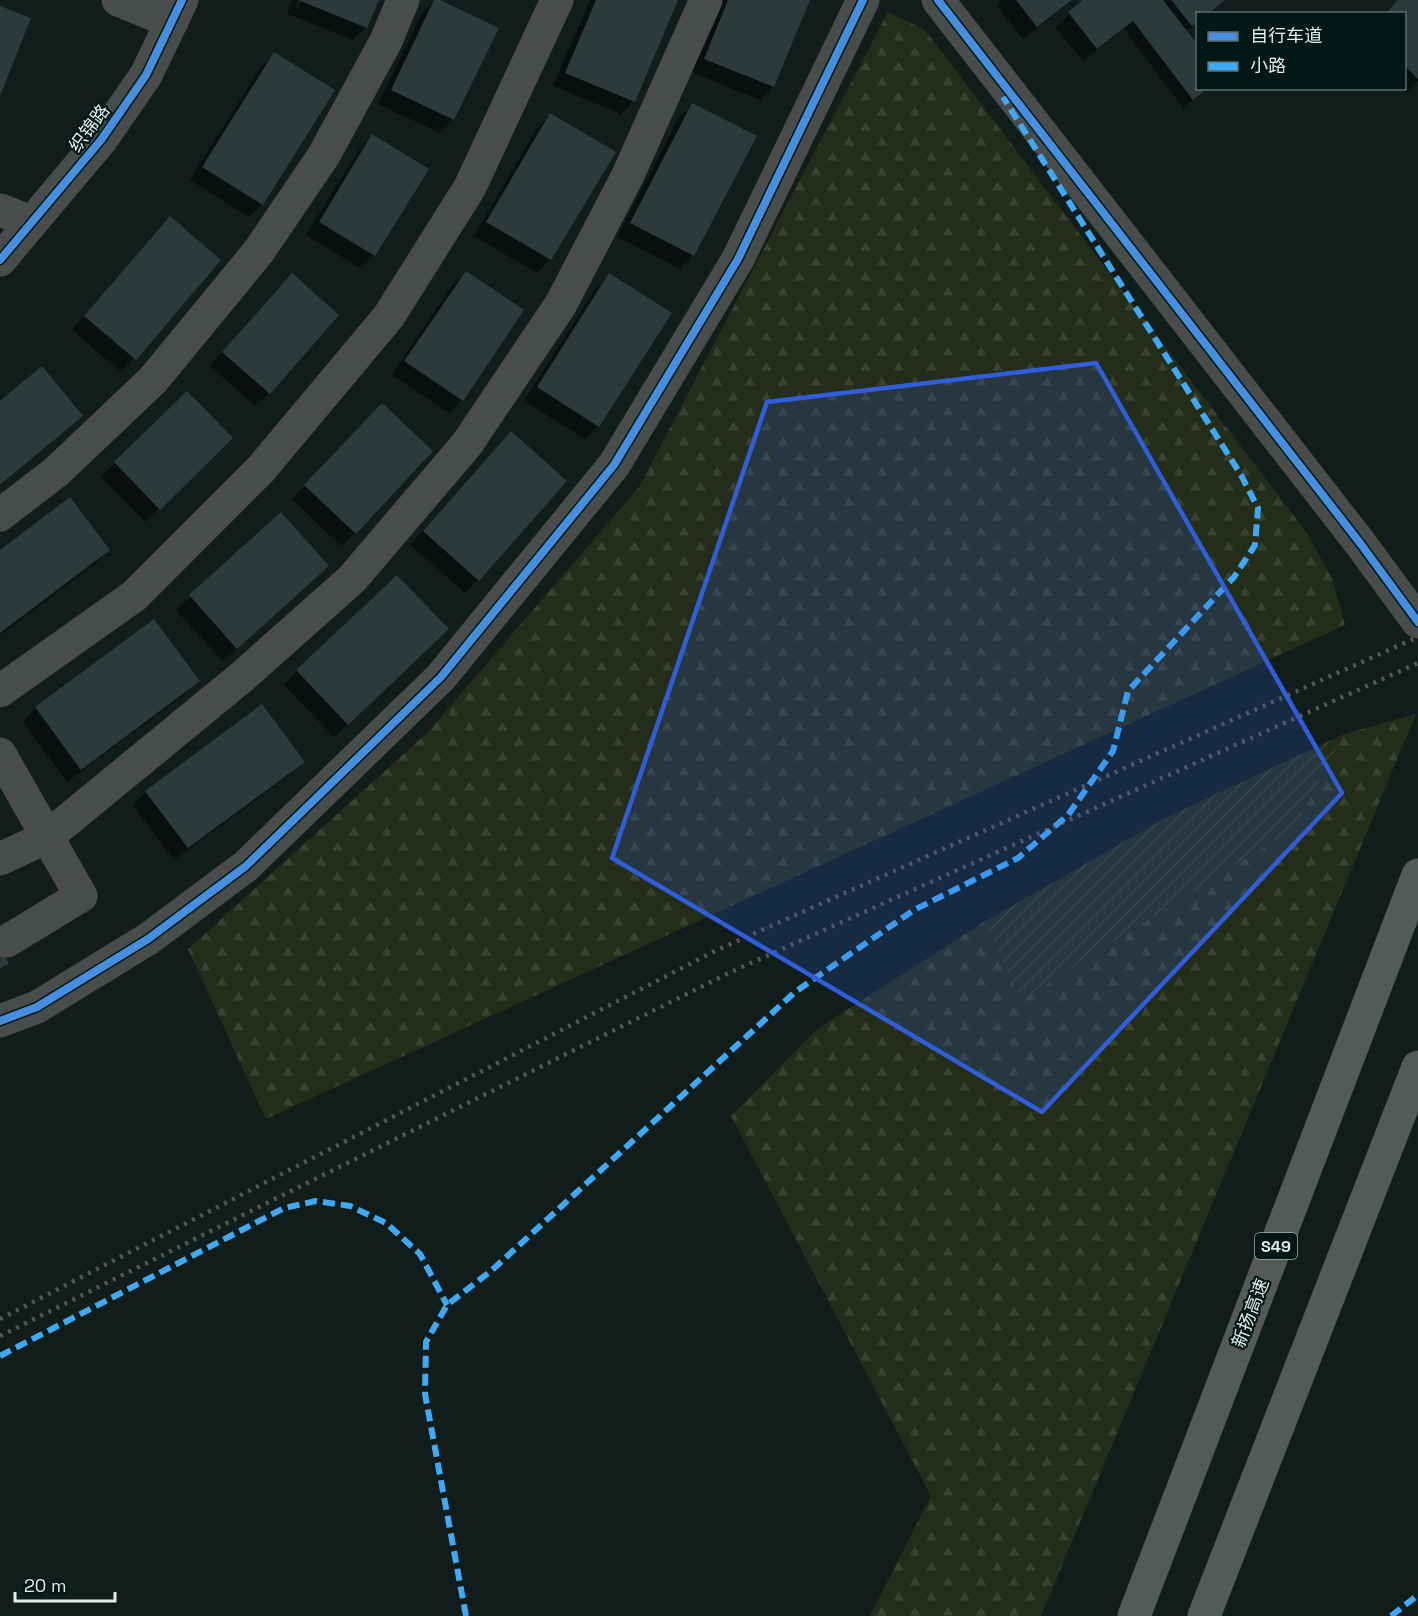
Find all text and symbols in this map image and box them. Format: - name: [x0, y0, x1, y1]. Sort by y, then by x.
- legend: [1196, 12, 1406, 90]
- text: 自行车道: [1250, 24, 1322, 47]
- text: 小路: [1250, 54, 1286, 77]
- street label: 织锦路: [64, 100, 114, 156]
- road number: S49: [1255, 1233, 1297, 1259]
- street label: 新扬高速: [1226, 1275, 1274, 1351]
- scale bar: [15, 1565, 116, 1603]
- text: 20 m: [24, 1574, 67, 1597]

